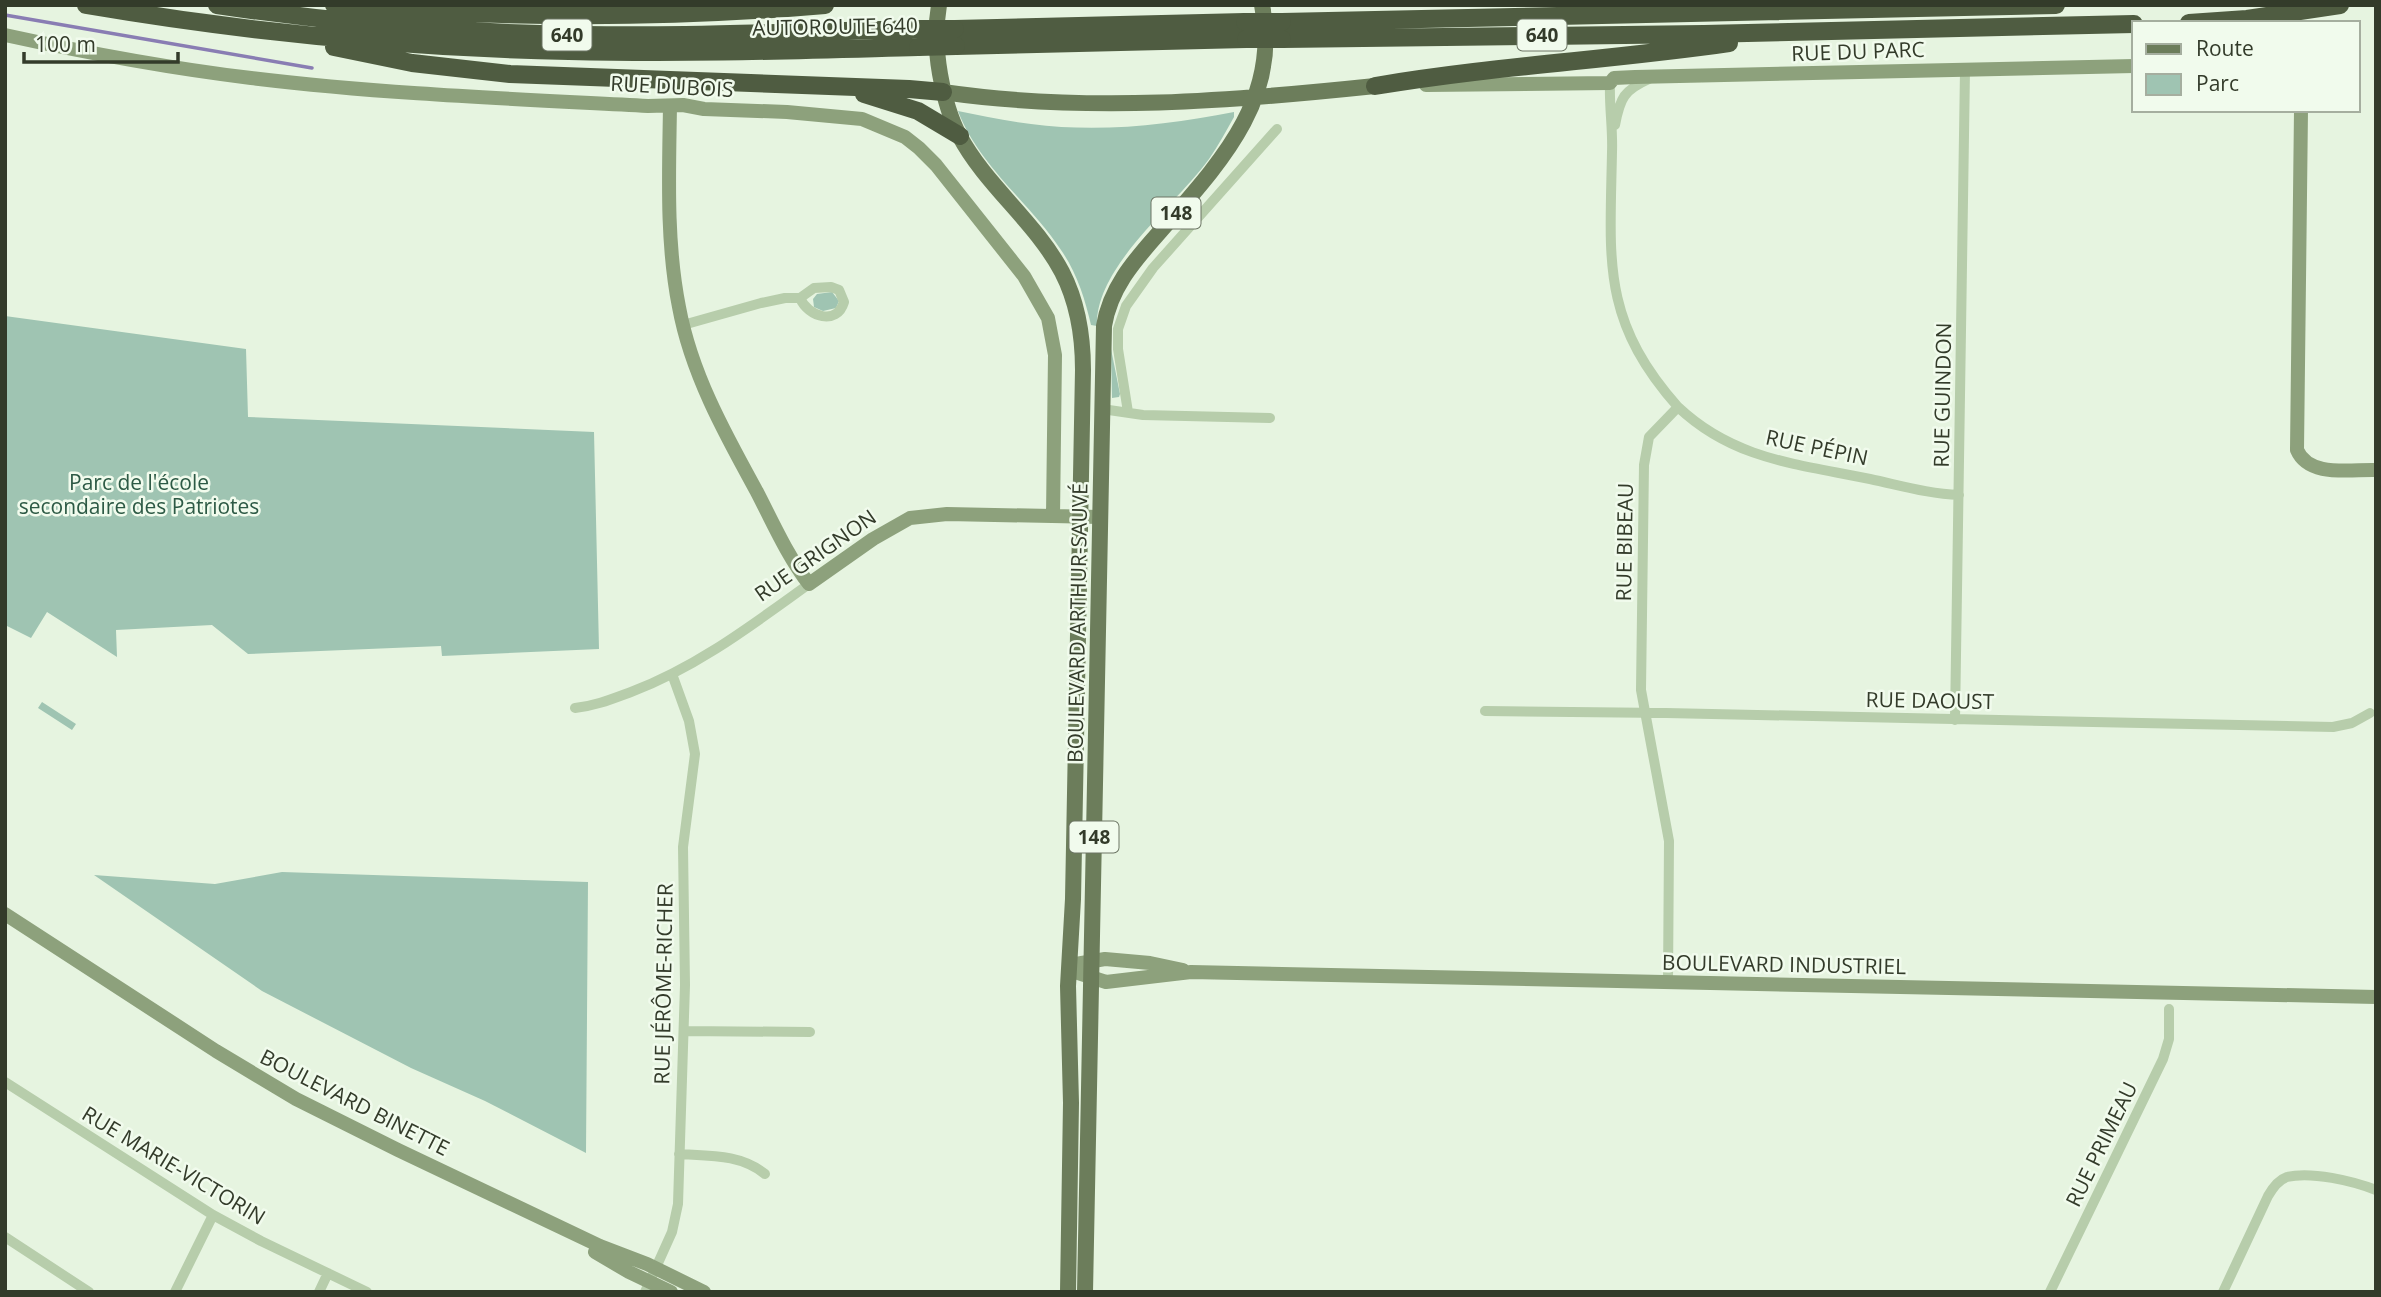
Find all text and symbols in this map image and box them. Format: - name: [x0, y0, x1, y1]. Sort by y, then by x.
- street label: AUTOROUTE 640: [752, 11, 918, 41]
- road number: 640: [542, 20, 592, 50]
- road number: 640: [1518, 20, 1566, 50]
- scale bar: [24, 21, 178, 65]
- legend: [2132, 21, 2360, 112]
- text: 100 m: [35, 30, 96, 58]
- text: Route: [2196, 34, 2254, 62]
- street label: RUE DU PARC: [1791, 35, 1925, 67]
- street label: RUE DUBOIS: [610, 69, 734, 103]
- text: Parc: [2196, 69, 2239, 97]
- road number: 148: [1152, 197, 1200, 228]
- street label: RUE GUINDON: [1927, 322, 1957, 468]
- street label: RUE PÉPIN: [1763, 422, 1871, 472]
- park label: Parc de l'école secondaire des Patriotes: [19, 468, 259, 520]
- street label: RUE BIBEAU: [1609, 482, 1639, 602]
- street label: BOULEVARD ARTHUR-SAUVÉ: [1061, 483, 1093, 763]
- street label: RUE GRIGNON: [749, 503, 881, 607]
- street label: RUE DAOUST: [1865, 685, 1995, 715]
- road number: 148: [1070, 822, 1118, 852]
- street label: RUE JÉRÔME-RICHER: [647, 883, 679, 1085]
- street label: BOULEVARD INDUSTRIEL: [1662, 948, 1906, 980]
- street label: BOULEVARD BINETTE: [256, 1042, 454, 1162]
- street label: RUE PRIMEAU: [2059, 1077, 2143, 1211]
- street label: RUE MARIE-VICTORIN: [77, 1099, 271, 1231]

